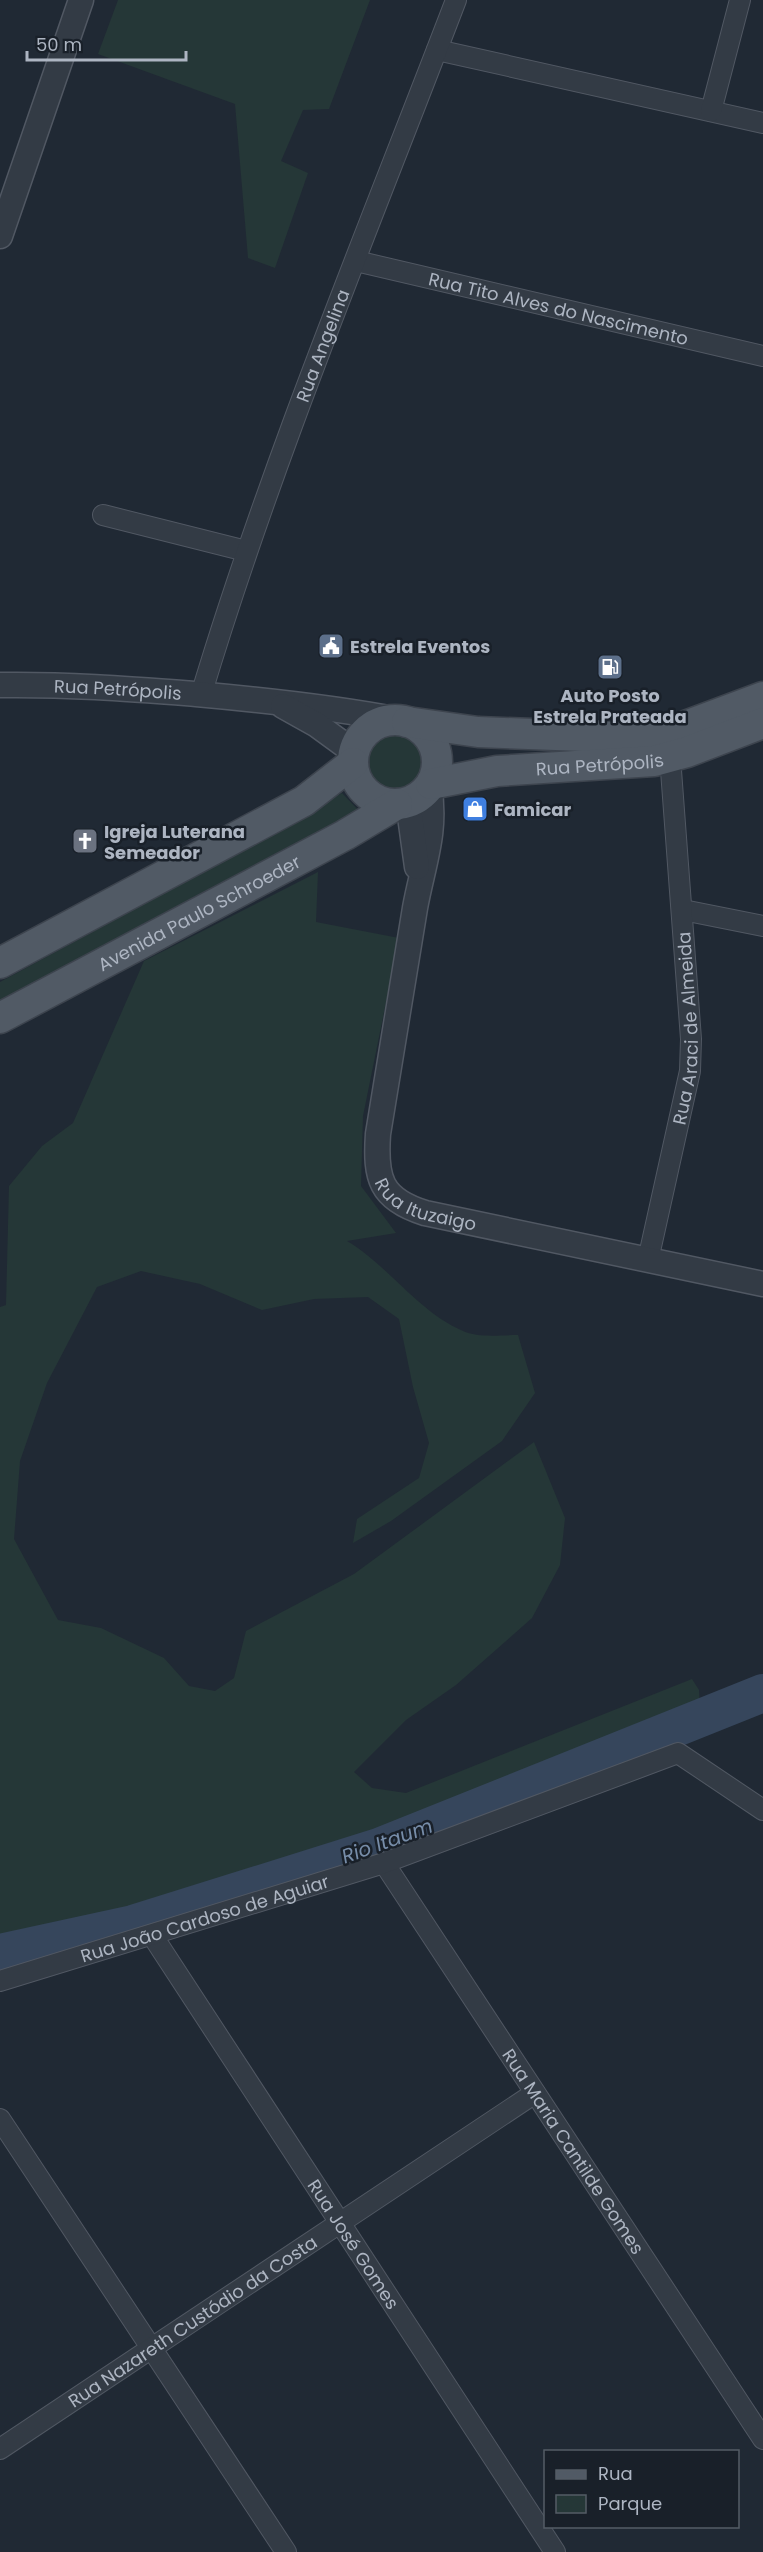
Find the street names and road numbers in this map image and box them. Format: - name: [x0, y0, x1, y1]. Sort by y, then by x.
- street label: Rua Tito Alves do Nascimento: [426, 266, 691, 351]
- street label: Rua Angelina: [289, 285, 355, 406]
- street label: Rua Petrópolis: [54, 673, 182, 705]
- street label: Rua Petrópolis: [535, 746, 666, 781]
- street label: Avenida Paulo Schroeder: [93, 848, 305, 977]
- street label: Rua Araci de Almeida: [666, 931, 704, 1127]
- street label: Rua Ituzaigo: [369, 1173, 479, 1236]
- street label: Rua João Cardoso de Aguiar: [77, 1868, 332, 1968]
- street label: Rua Maria Cantilde Gomes: [497, 2044, 650, 2259]
- street label: Rua José Gomes: [302, 2174, 405, 2314]
- street label: Rua Nazareth Custódio da Costa: [63, 2229, 322, 2413]

